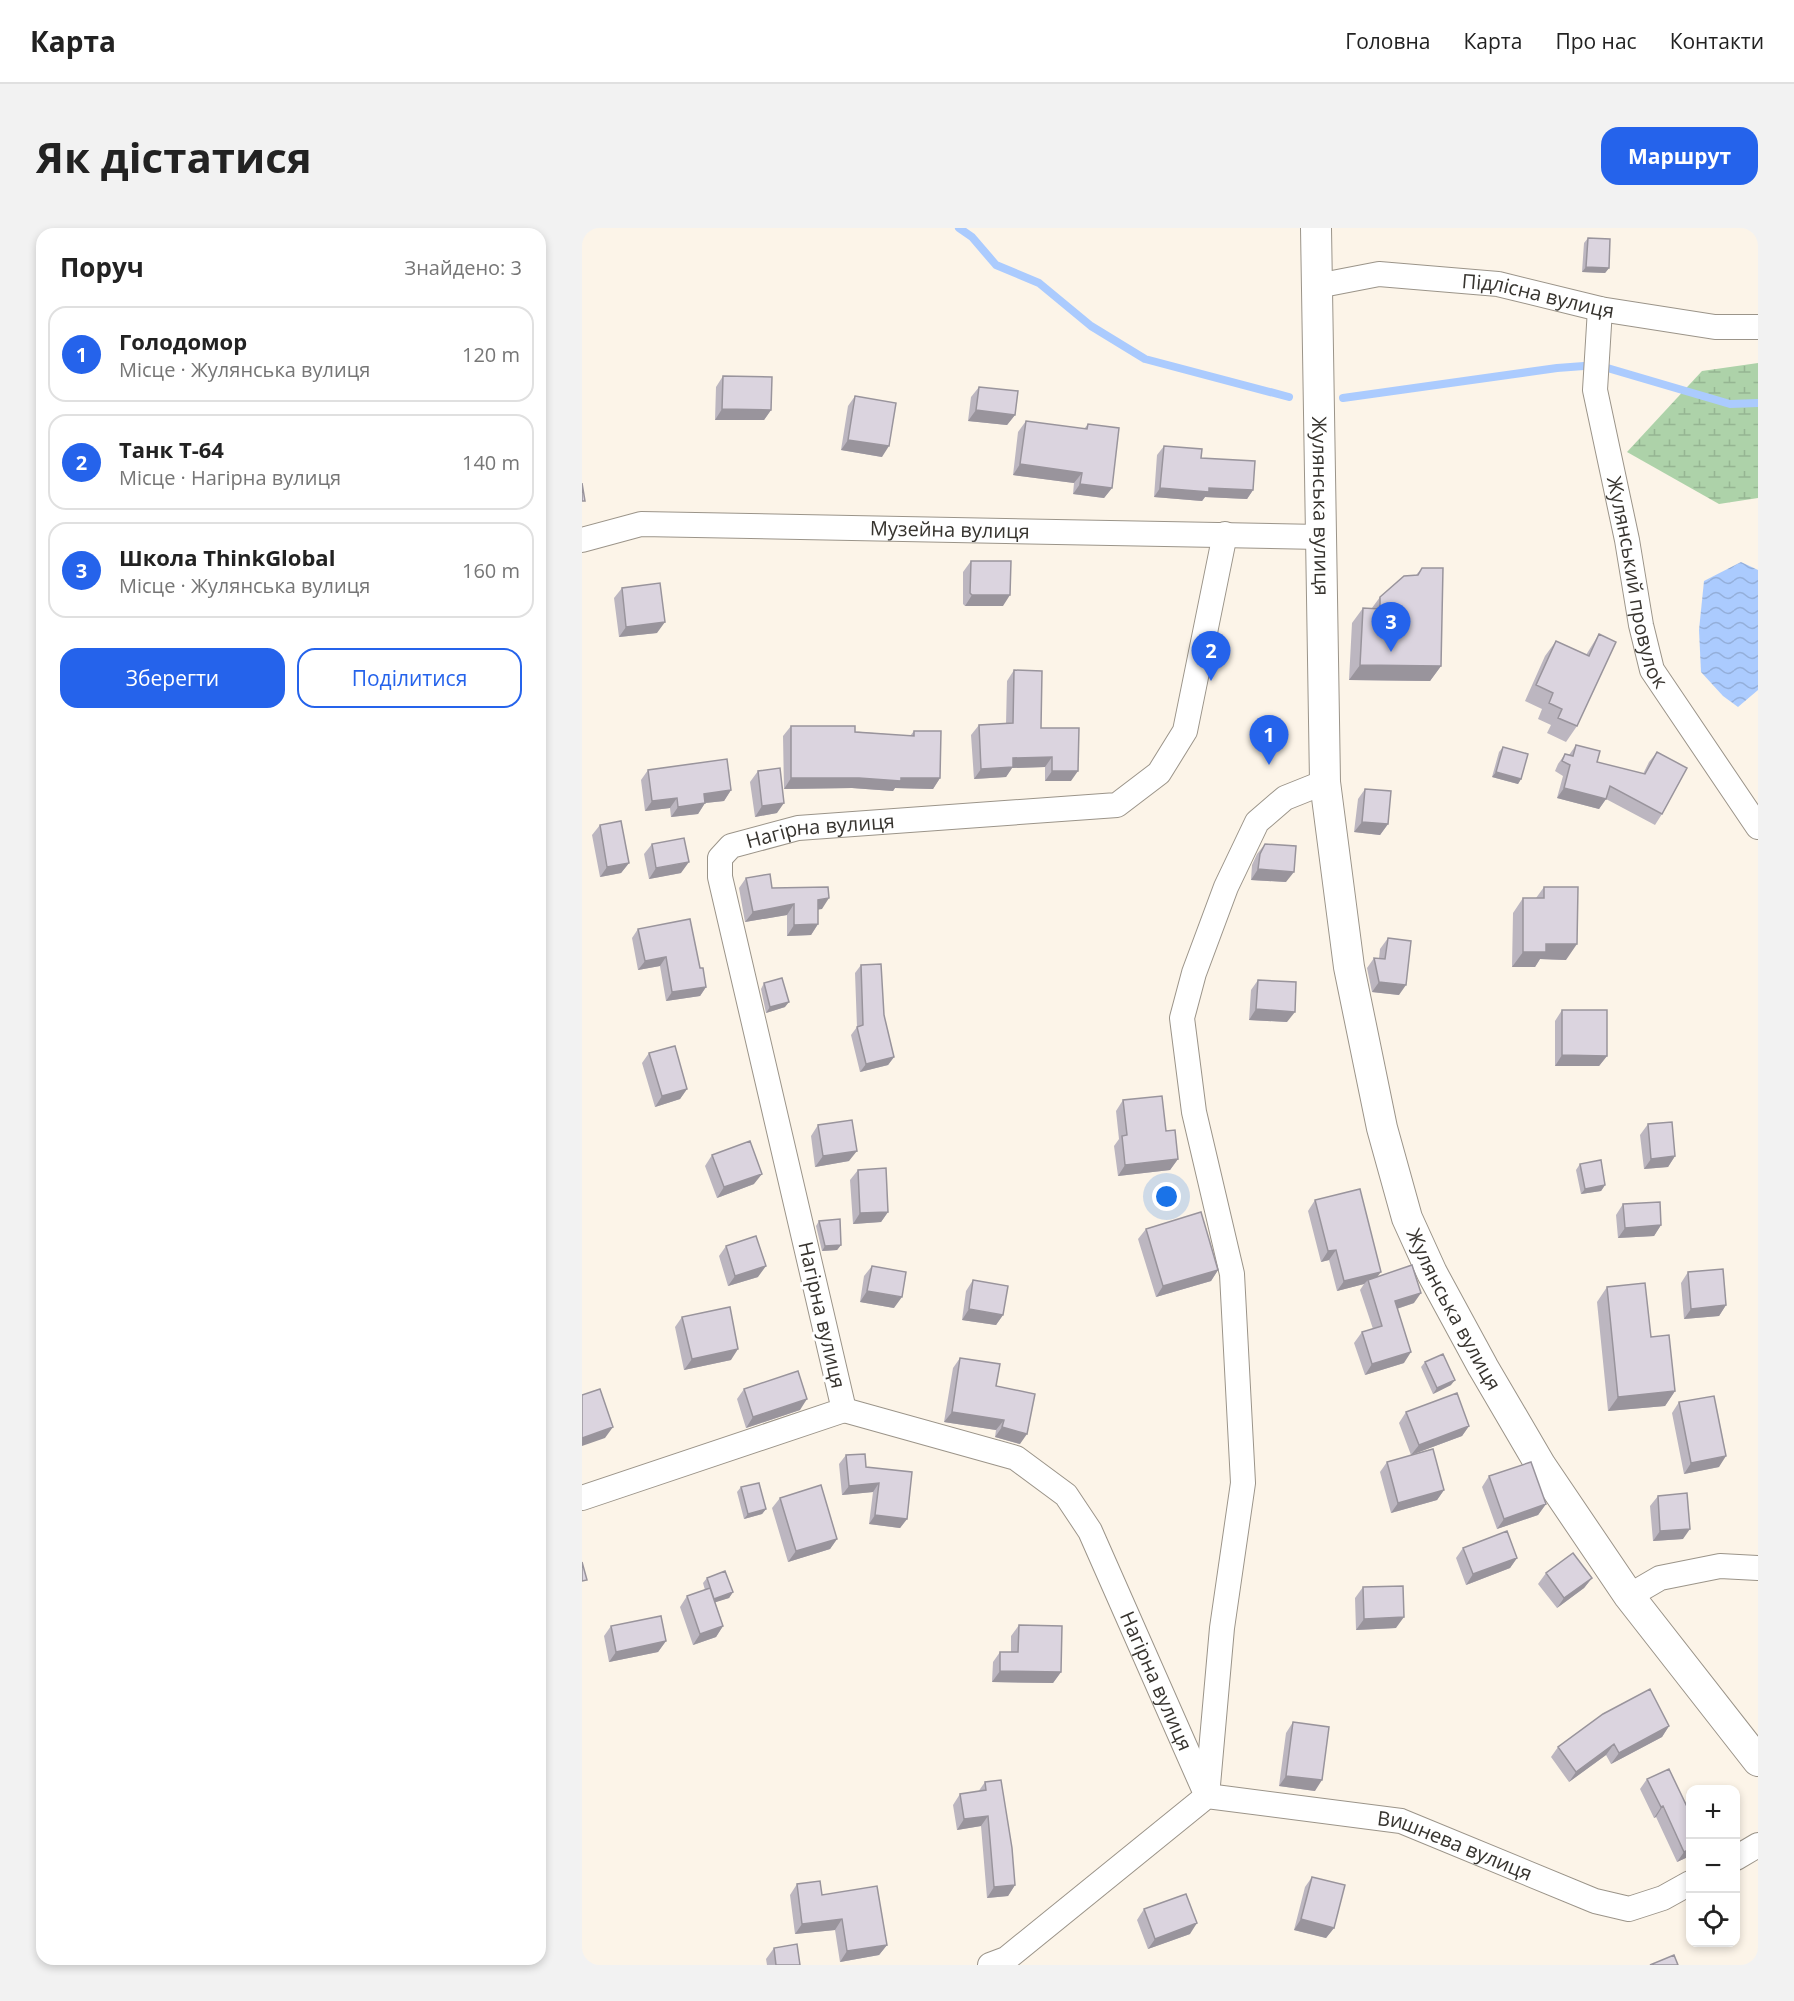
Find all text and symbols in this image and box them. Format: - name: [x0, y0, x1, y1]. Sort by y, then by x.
- text: Карта: [30, 22, 116, 60]
- text: Головна: [1345, 27, 1430, 55]
- text: Карта: [1463, 27, 1522, 55]
- text: Про нас: [1555, 27, 1637, 55]
- text: Контакти: [1670, 27, 1764, 55]
- button: Маршрут: [1601, 127, 1758, 185]
- text: Як дістатися: [36, 128, 312, 185]
- text: Поруч: [60, 249, 144, 285]
- text: Знайдено: 3: [405, 254, 522, 281]
- street label: Підлісна вулиця: [1461, 267, 1616, 324]
- text: Голодомор: [119, 326, 247, 356]
- text: 1: [76, 341, 87, 368]
- text: 120 m: [462, 341, 520, 368]
- text: Місце · Жулянська вулиця: [119, 356, 370, 383]
- street label: Жулянська вулиця: [1306, 416, 1336, 596]
- text: Танк Т-64: [119, 434, 224, 464]
- text: 2: [76, 449, 87, 476]
- text: 140 m: [462, 449, 520, 476]
- text: Місце · Нагірна вулиця: [119, 464, 341, 491]
- street label: Жулянський провулок: [1601, 474, 1675, 694]
- street label: Музейна вулиця: [870, 514, 1030, 544]
- text: Школа ThinkGlobal: [119, 542, 335, 572]
- text: 3: [76, 557, 87, 584]
- text: 160 m: [462, 557, 520, 584]
- text: Місце · Жулянська вулиця: [119, 572, 370, 599]
- pin: 3: [1372, 602, 1410, 652]
- pin: 2: [1192, 632, 1230, 681]
- button: Зберегти: [60, 648, 285, 708]
- button: Поділитися: [297, 648, 522, 708]
- pin: 1: [1250, 716, 1288, 765]
- street label: Нагірна вулиця: [743, 807, 895, 854]
- your location: [1152, 1182, 1181, 1211]
- street label: Жулянська вулиця: [1401, 1224, 1508, 1395]
- street label: Нагірна вулиця: [792, 1239, 853, 1391]
- street label: Нагірна вулиця: [1114, 1607, 1199, 1755]
- map controls: [1686, 1785, 1740, 1947]
- button: +: [1686, 1785, 1740, 1839]
- street label: Вишнева вулиця: [1376, 1804, 1536, 1887]
- button: −: [1686, 1839, 1740, 1893]
- button: locate: [1686, 1893, 1740, 1947]

